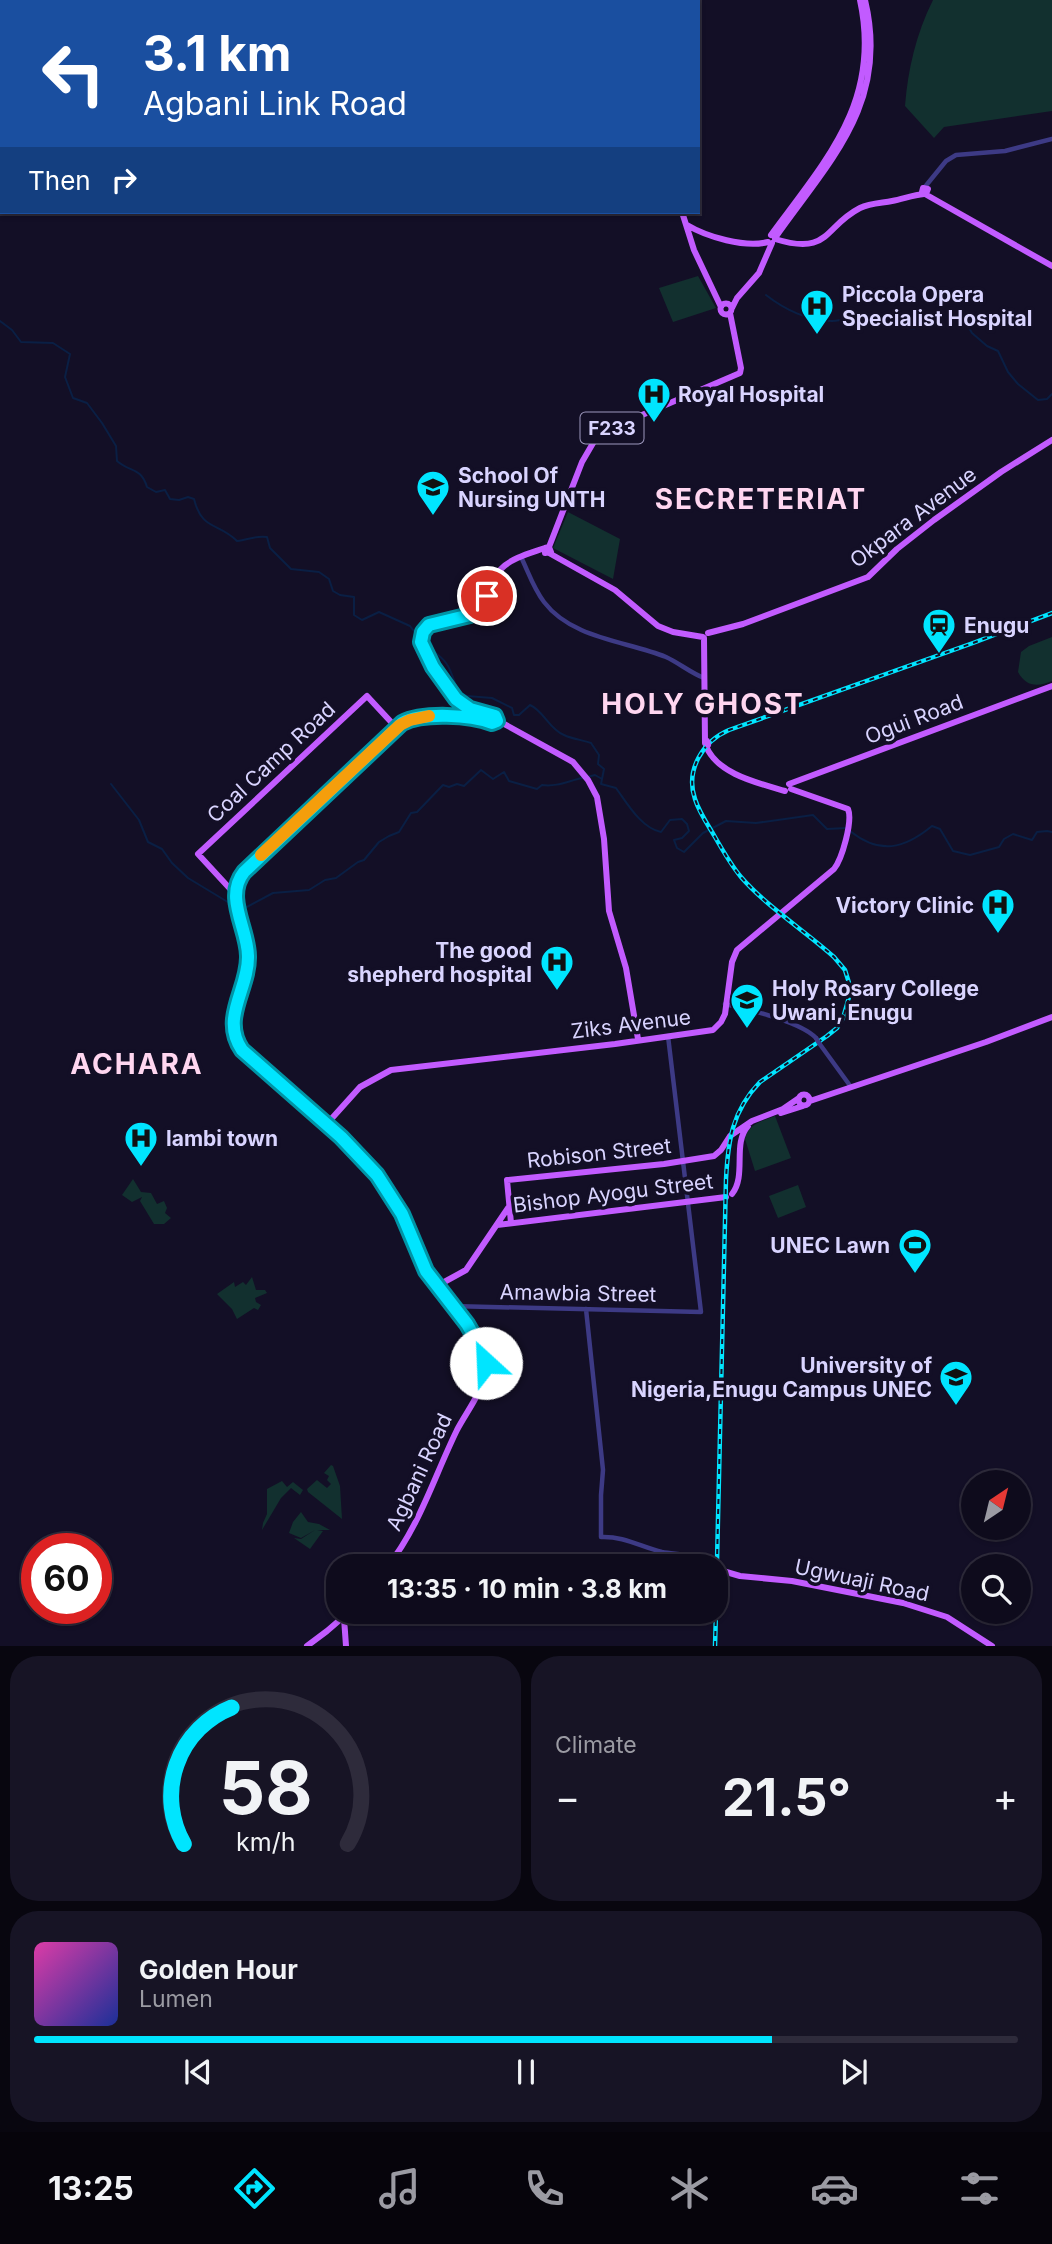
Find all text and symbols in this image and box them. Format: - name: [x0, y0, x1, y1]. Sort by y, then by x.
- text: 3.1 km: [143, 24, 291, 83]
- icon: left: [28, 28, 119, 119]
- text: Agbani Link Road: [143, 84, 407, 123]
- icon: right: [105, 161, 143, 199]
- text: Then: [28, 165, 91, 196]
- place label: Piccola Opera Specialist Hospital: [842, 282, 1032, 331]
- hospital icon: Piccola Opera Specialist Hospital: [798, 287, 836, 336]
- hospital icon: Royal Hospital: [635, 375, 673, 424]
- place label: Royal Hospital: [678, 382, 824, 407]
- road number: F233: [580, 412, 644, 444]
- street label: Okpara Avenue: [845, 461, 981, 573]
- place label: School Of Nursing UNTH: [458, 463, 605, 512]
- school or university icon: School Of Nursing UNTH: [414, 468, 452, 517]
- district label: SECRETERIAT: [655, 482, 867, 516]
- pin: [457, 566, 517, 626]
- icon: arrive: [468, 577, 506, 615]
- station icon: Enugu: [920, 606, 958, 655]
- place label: Enugu: [964, 613, 1029, 638]
- district label: HOLY GHOST: [601, 687, 805, 721]
- street label: Ogui Road: [861, 689, 967, 749]
- street label: Coal Camp Road: [202, 696, 340, 828]
- hospital icon: Victory Clinic: [979, 886, 1017, 935]
- place label: Victory Clinic: [835, 893, 974, 918]
- place label: The good shepherd hospital: [347, 938, 532, 987]
- hospital icon: The good shepherd hospital: [538, 943, 576, 992]
- place label: Holy Rosary College Uwani, Enugu: [772, 976, 979, 1025]
- school or university icon: Holy Rosary College Uwani, Enugu: [728, 981, 766, 1030]
- street label: Ziks Avenue: [570, 1004, 692, 1044]
- district label: ACHARA: [70, 1047, 204, 1081]
- hospital icon: lambi town: [122, 1119, 160, 1168]
- place label: lambi town: [166, 1126, 278, 1151]
- street label: Robison Street: [526, 1133, 673, 1173]
- street label: Bishop Ayogu Street: [512, 1168, 714, 1218]
- sports icon: UNEC Lawn: [896, 1226, 934, 1275]
- place label: UNEC Lawn: [770, 1233, 890, 1258]
- street label: Amawbia Street: [499, 1279, 657, 1307]
- position arrow: [449, 1326, 523, 1400]
- place label: University of Nigeria,Enugu Campus UNEC: [631, 1353, 933, 1402]
- school or university icon: University of Nigeria,Enugu Campus UNEC: [937, 1358, 975, 1407]
- street label: Agbani Road: [381, 1409, 457, 1535]
- north arrow: [961, 1470, 1031, 1540]
- map controls: [961, 1470, 1031, 1624]
- speed limit sign: 60: [21, 1533, 112, 1624]
- street label: Ugwuaji Road: [793, 1554, 931, 1606]
- button: search: [961, 1554, 1031, 1624]
- text: 13:35 · 10 min · 3.8 km: [387, 1573, 667, 1604]
- text: Climate: [555, 1731, 637, 1759]
- text: 58: [219, 1744, 312, 1833]
- text: 21.5°: [722, 1766, 851, 1829]
- text: −: [555, 1774, 580, 1820]
- text: +: [993, 1774, 1018, 1820]
- text: km/h: [236, 1827, 295, 1857]
- text: Golden Hour: [139, 1954, 298, 1985]
- text: Lumen: [139, 1985, 213, 2013]
- icon: previous: [179, 2053, 217, 2091]
- icon: pause: [507, 2053, 545, 2091]
- icon: next: [835, 2053, 873, 2091]
- icon: directions: [230, 2164, 279, 2213]
- icon: music: [375, 2164, 424, 2213]
- icon: phone: [520, 2164, 569, 2213]
- icon: climate: [665, 2164, 714, 2213]
- icon: car: [810, 2164, 859, 2213]
- icon: filters: [955, 2164, 1004, 2213]
- text: 13:25: [48, 2169, 134, 2208]

